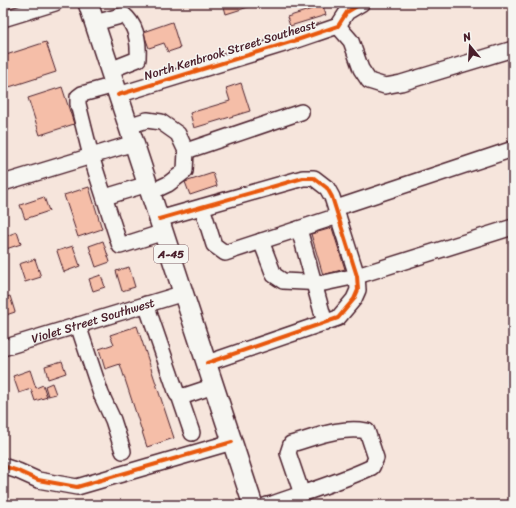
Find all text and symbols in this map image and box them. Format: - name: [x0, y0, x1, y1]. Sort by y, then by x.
- street label: North Kenbrook Street Southeast: [141, 13, 319, 87]
- north arrow: [450, 26, 490, 66]
- text: N: [460, 27, 474, 47]
- road number: A-45: [154, 245, 188, 263]
- street label: Violet Street Southwest: [29, 292, 157, 350]

